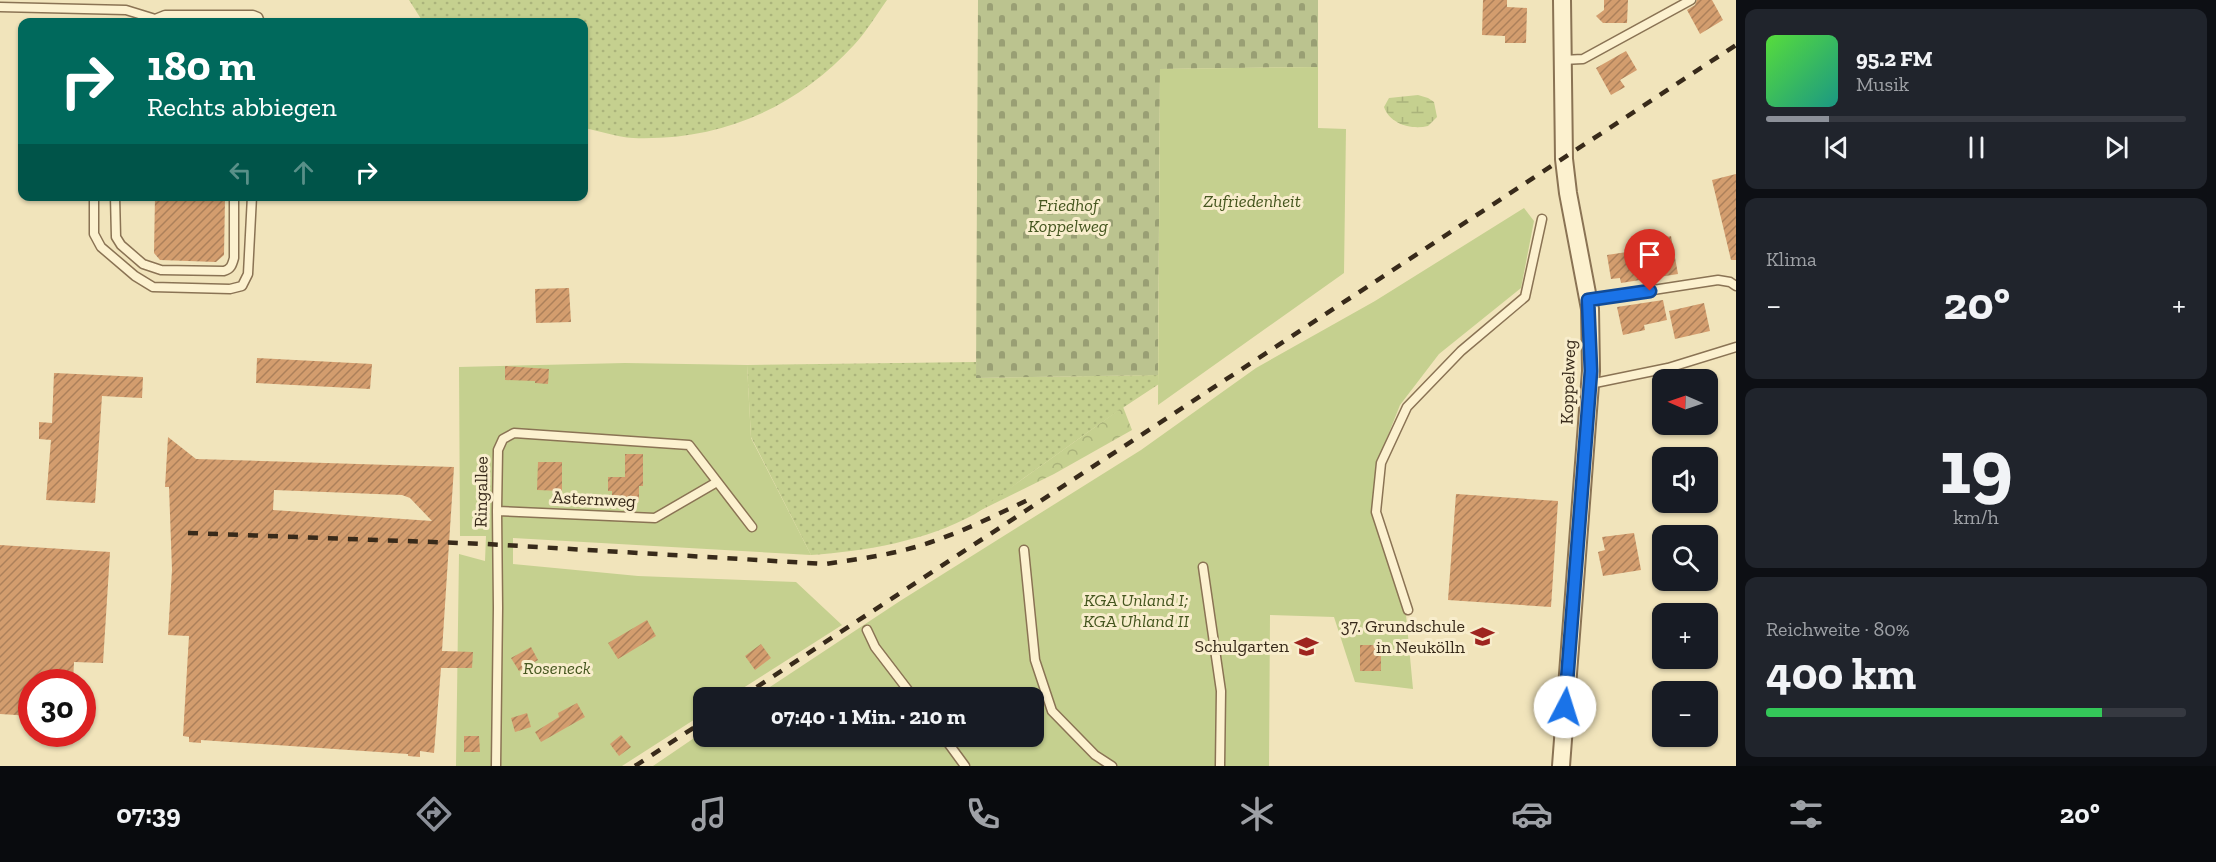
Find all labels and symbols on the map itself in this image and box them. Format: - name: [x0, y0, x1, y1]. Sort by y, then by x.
- park label: Zufriedenheit: [1203, 190, 1301, 212]
- park label: Friedhof Koppelweg: [1028, 194, 1109, 237]
- pin: [1624, 229, 1675, 291]
- street label: Koppelweg: [1556, 339, 1580, 425]
- north arrow: [1652, 369, 1718, 435]
- street label: Ringallee: [469, 456, 493, 528]
- street label: Asternweg: [551, 486, 637, 512]
- park label: KGA Unland I; KGA Uhland II: [1083, 589, 1189, 632]
- place label: 37. Grundschule in Neukölln: [1341, 615, 1466, 658]
- school or university icon: 37. Grundschule in Neukölln: [1470, 623, 1496, 649]
- school or university icon: Schulgarten: [1294, 633, 1320, 659]
- place label: Schulgarten: [1195, 635, 1290, 657]
- park label: Roseneck: [523, 657, 591, 679]
- speed limit sign: 30: [18, 669, 96, 747]
- position arrow: [1533, 675, 1597, 739]

